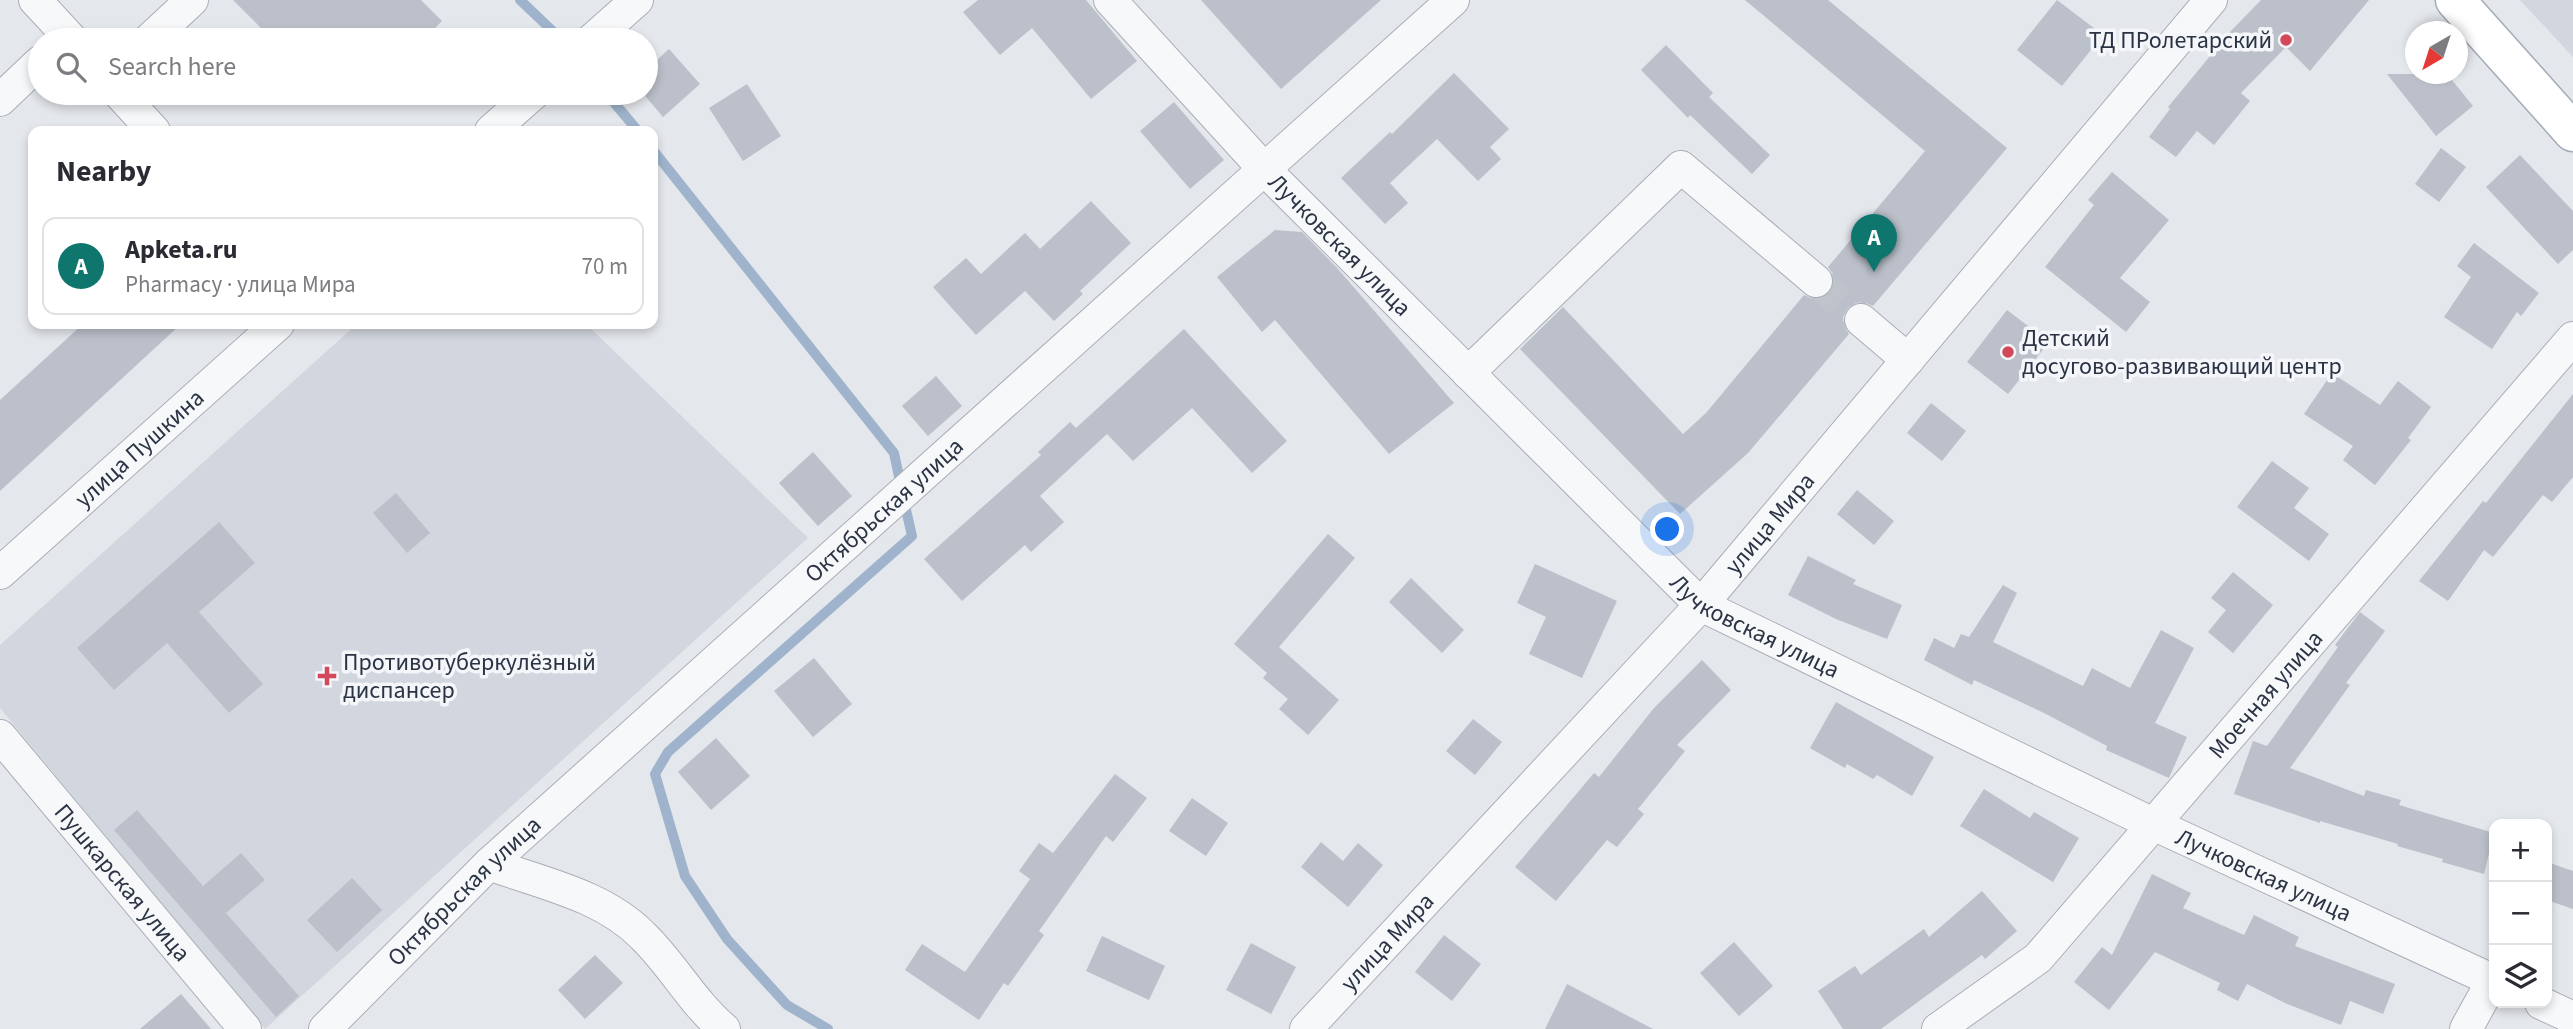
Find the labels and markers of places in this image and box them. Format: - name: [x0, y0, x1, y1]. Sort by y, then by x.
- place label: ТД ПРолетарский: [2089, 23, 2272, 58]
- marker: ТД ПРолетарский: [2278, 32, 2294, 48]
- pin: A: [1851, 214, 1897, 272]
- place label: Детский досугово-развивающий центр: [2022, 321, 2342, 384]
- marker: Детский досугово-развивающий центр: [2000, 344, 2016, 360]
- place label: Противотуберкулёзный диспансер: [343, 645, 596, 708]
- marker: Противотуберкулёзный диспансер: [317, 666, 337, 686]

